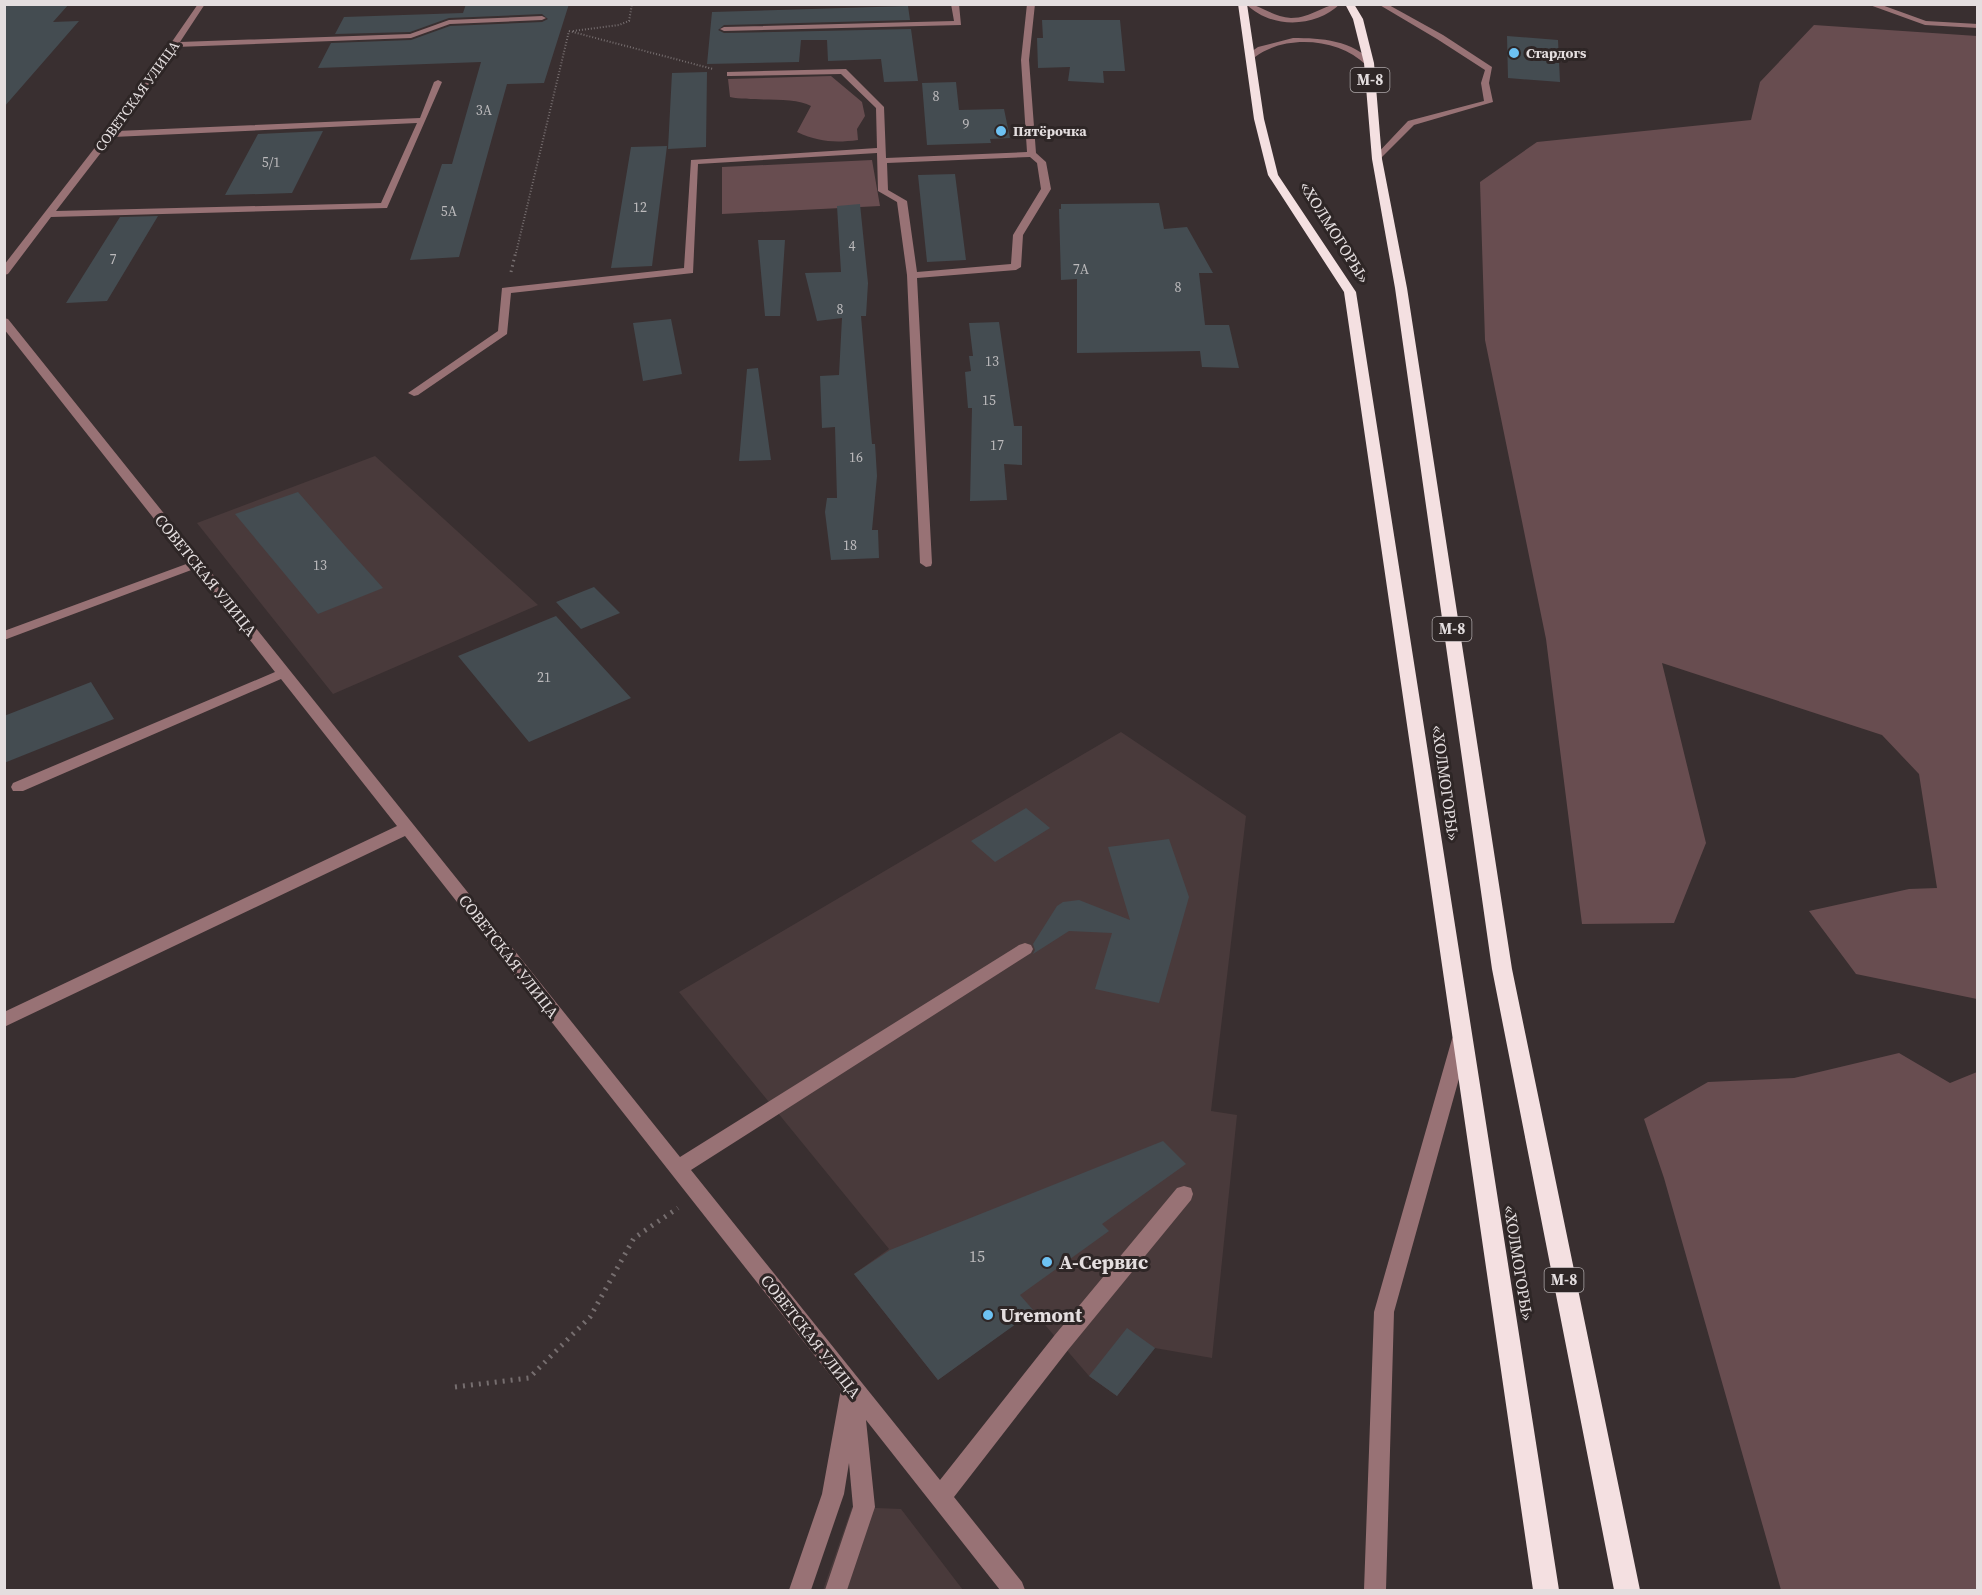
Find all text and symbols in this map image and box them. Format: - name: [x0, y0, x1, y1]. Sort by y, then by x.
- street label: СОВЕТСКАЯ УЛИЦА: [90, 36, 184, 155]
- place label: Стардогs: [1526, 43, 1587, 63]
- marker: Стардогs: [1507, 46, 1521, 60]
- road number: М-8: [1350, 68, 1390, 92]
- house number: 8: [933, 86, 940, 106]
- house number: 3А: [476, 100, 493, 120]
- house number: 9: [963, 114, 970, 134]
- place label: Пятёрочка: [1013, 121, 1087, 141]
- marker: Пятёрочка: [994, 124, 1008, 138]
- house number: 5/1: [262, 152, 280, 172]
- street label: «ХОЛМОГОРЫ»: [1295, 177, 1375, 287]
- house number: 12: [633, 197, 647, 217]
- house number: 5А: [441, 201, 458, 221]
- house number: 4: [849, 236, 856, 256]
- house number: 7: [110, 249, 117, 269]
- house number: 7А: [1073, 259, 1090, 279]
- house number: 8: [1175, 277, 1182, 297]
- house number: 8: [837, 299, 844, 319]
- house number: 13: [985, 351, 999, 371]
- house number: 15: [982, 390, 996, 410]
- house number: 17: [990, 435, 1004, 455]
- house number: 16: [849, 447, 863, 467]
- street label: СОВЕТСКАЯ УЛИЦА: [150, 509, 262, 641]
- house number: 18: [843, 535, 857, 555]
- house number: 13: [313, 555, 327, 575]
- road number: М-8: [1432, 617, 1472, 641]
- house number: 21: [537, 667, 551, 687]
- street label: «ХОЛМОГОРЫ»: [1427, 724, 1465, 842]
- street label: СОВЕТСКАЯ УЛИЦА: [454, 890, 564, 1023]
- street label: «ХОЛМОГОРЫ»: [1499, 1204, 1539, 1322]
- house number: 15: [969, 1245, 985, 1267]
- place label: А-Сервис: [1059, 1248, 1148, 1276]
- marker: А-Сервис: [1040, 1255, 1054, 1269]
- road number: М-8: [1544, 1268, 1584, 1292]
- street label: СОВЕТСКАЯ УЛИЦА: [756, 1270, 866, 1403]
- place label: Uremont: [1000, 1301, 1083, 1329]
- marker: Uremont: [981, 1308, 995, 1322]

